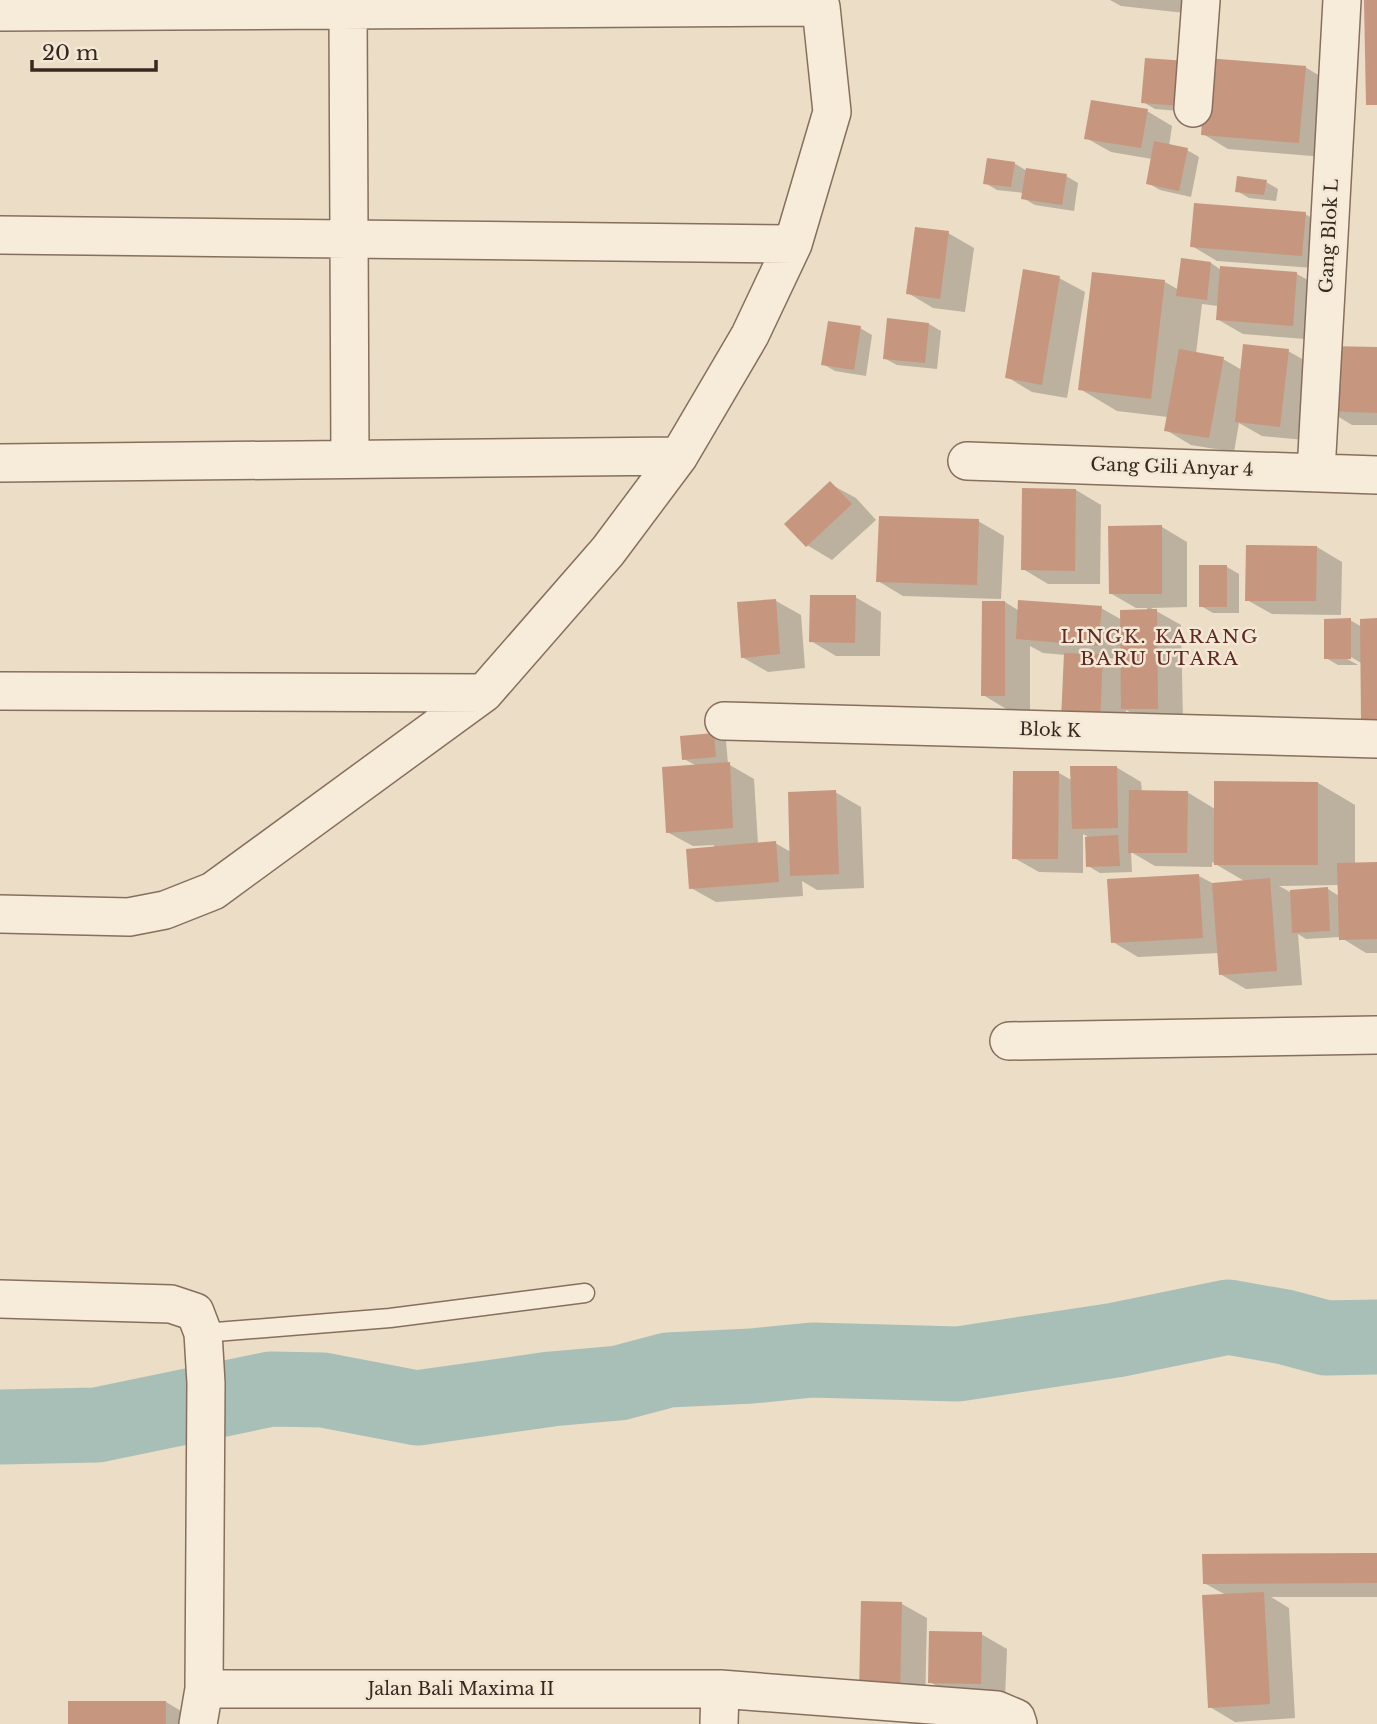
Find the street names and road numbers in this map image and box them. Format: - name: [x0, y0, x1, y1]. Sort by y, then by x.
- street label: Gang Blok L: [1315, 178, 1343, 294]
- street label: Gang Gili Anyar 4: [1090, 453, 1254, 481]
- street label: Blok K: [1019, 718, 1082, 742]
- street label: Jalan Bali Maxima II: [366, 1678, 554, 1700]

